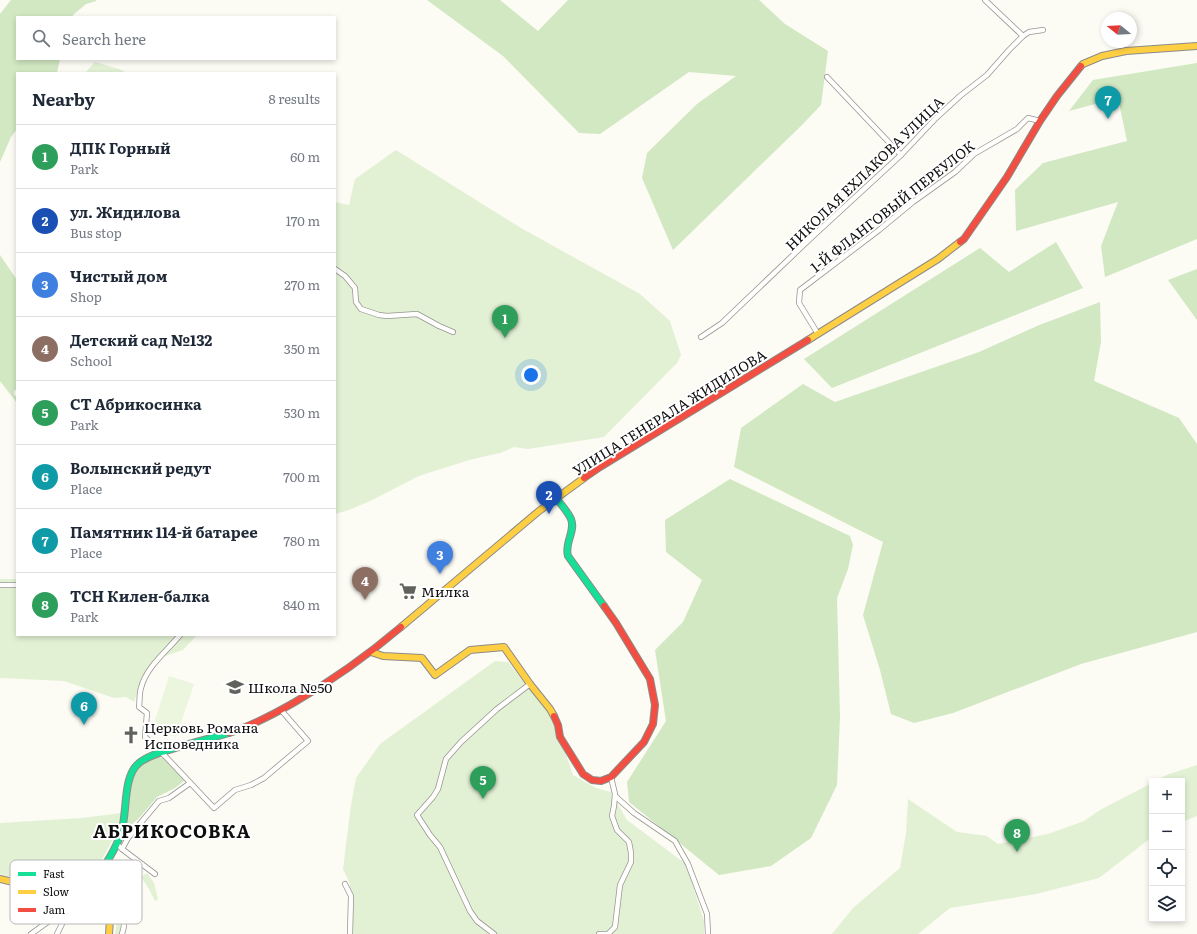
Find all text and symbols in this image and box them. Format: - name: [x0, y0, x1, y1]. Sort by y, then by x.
- north arrow: [1101, 12, 1137, 48]
- search box: [16, 16, 336, 60]
- icon: search: [30, 27, 52, 49]
- text: Search here: [62, 27, 146, 50]
- text: Nearby: [32, 86, 95, 111]
- pin: 7: [1095, 86, 1121, 119]
- text: 8 results: [269, 89, 320, 108]
- street label: НИКОЛАЯ ЕХЛАКОВА УЛИЦА: [780, 91, 948, 254]
- street label: 1-Й ФЛАНГОВЫЙ ПЕРЕУЛОК: [806, 135, 979, 277]
- text: ДПК Горный: [70, 136, 171, 159]
- text: 1: [42, 147, 48, 166]
- text: 60 m: [290, 147, 320, 166]
- text: Park: [70, 159, 99, 178]
- text: ул. Жидилова: [70, 200, 180, 223]
- text: 2: [42, 211, 48, 230]
- text: 170 m: [286, 211, 320, 230]
- text: Bus stop: [70, 223, 122, 242]
- text: Чистый дом: [70, 264, 167, 287]
- text: 3: [41, 275, 49, 294]
- text: 270 m: [284, 275, 320, 294]
- text: Shop: [70, 287, 102, 306]
- pin: 1: [492, 305, 518, 338]
- text: Детский сад №132: [70, 328, 212, 351]
- text: 4: [41, 339, 49, 358]
- text: 350 m: [284, 339, 320, 358]
- street label: УЛИЦА ГЕНЕРАЛА ЖИДИЛОВА: [568, 344, 770, 480]
- text: School: [70, 351, 112, 370]
- your location: [521, 365, 541, 385]
- text: СТ Абрикосинка: [70, 392, 202, 415]
- text: 5: [41, 403, 49, 422]
- text: 530 m: [284, 403, 320, 422]
- text: Park: [70, 415, 99, 434]
- text: Волынский редут: [70, 456, 212, 479]
- text: 6: [41, 467, 49, 486]
- text: 700 m: [283, 467, 320, 486]
- text: Place: [70, 479, 102, 498]
- pin: 2: [536, 481, 562, 514]
- text: Памятник 114-й батарее: [70, 520, 258, 543]
- text: 7: [41, 531, 49, 550]
- text: 780 m: [284, 531, 320, 550]
- pin: 3: [427, 541, 453, 574]
- text: Place: [70, 543, 102, 562]
- pin: 4: [352, 567, 378, 600]
- supermarket icon: Милка: [398, 581, 418, 601]
- place label: Милка: [421, 581, 470, 601]
- text: ТСН Килен-балка: [70, 584, 210, 607]
- text: 8: [41, 595, 49, 614]
- text: 840 m: [283, 595, 320, 614]
- text: Park: [70, 607, 99, 626]
- school or university icon: Школа №50: [225, 677, 245, 697]
- place label: Школа №50: [248, 677, 332, 697]
- pin: 6: [71, 692, 97, 725]
- place label: Церковь Романа Исповедника: [144, 717, 259, 753]
- church icon: Церковь Романа Исповедника: [121, 725, 141, 745]
- pin: 5: [470, 766, 496, 799]
- map controls: [1149, 778, 1185, 922]
- button: +: [1149, 778, 1185, 814]
- button: −: [1149, 814, 1185, 850]
- district label: АБРИКОСОВКА: [93, 817, 251, 844]
- pin: 8: [1004, 819, 1030, 852]
- button: locate: [1149, 850, 1185, 886]
- legend: [10, 860, 142, 924]
- text: Fast: [43, 865, 65, 881]
- text: Slow: [43, 883, 69, 899]
- button: layers: [1149, 886, 1185, 922]
- text: Jam: [43, 901, 66, 917]

